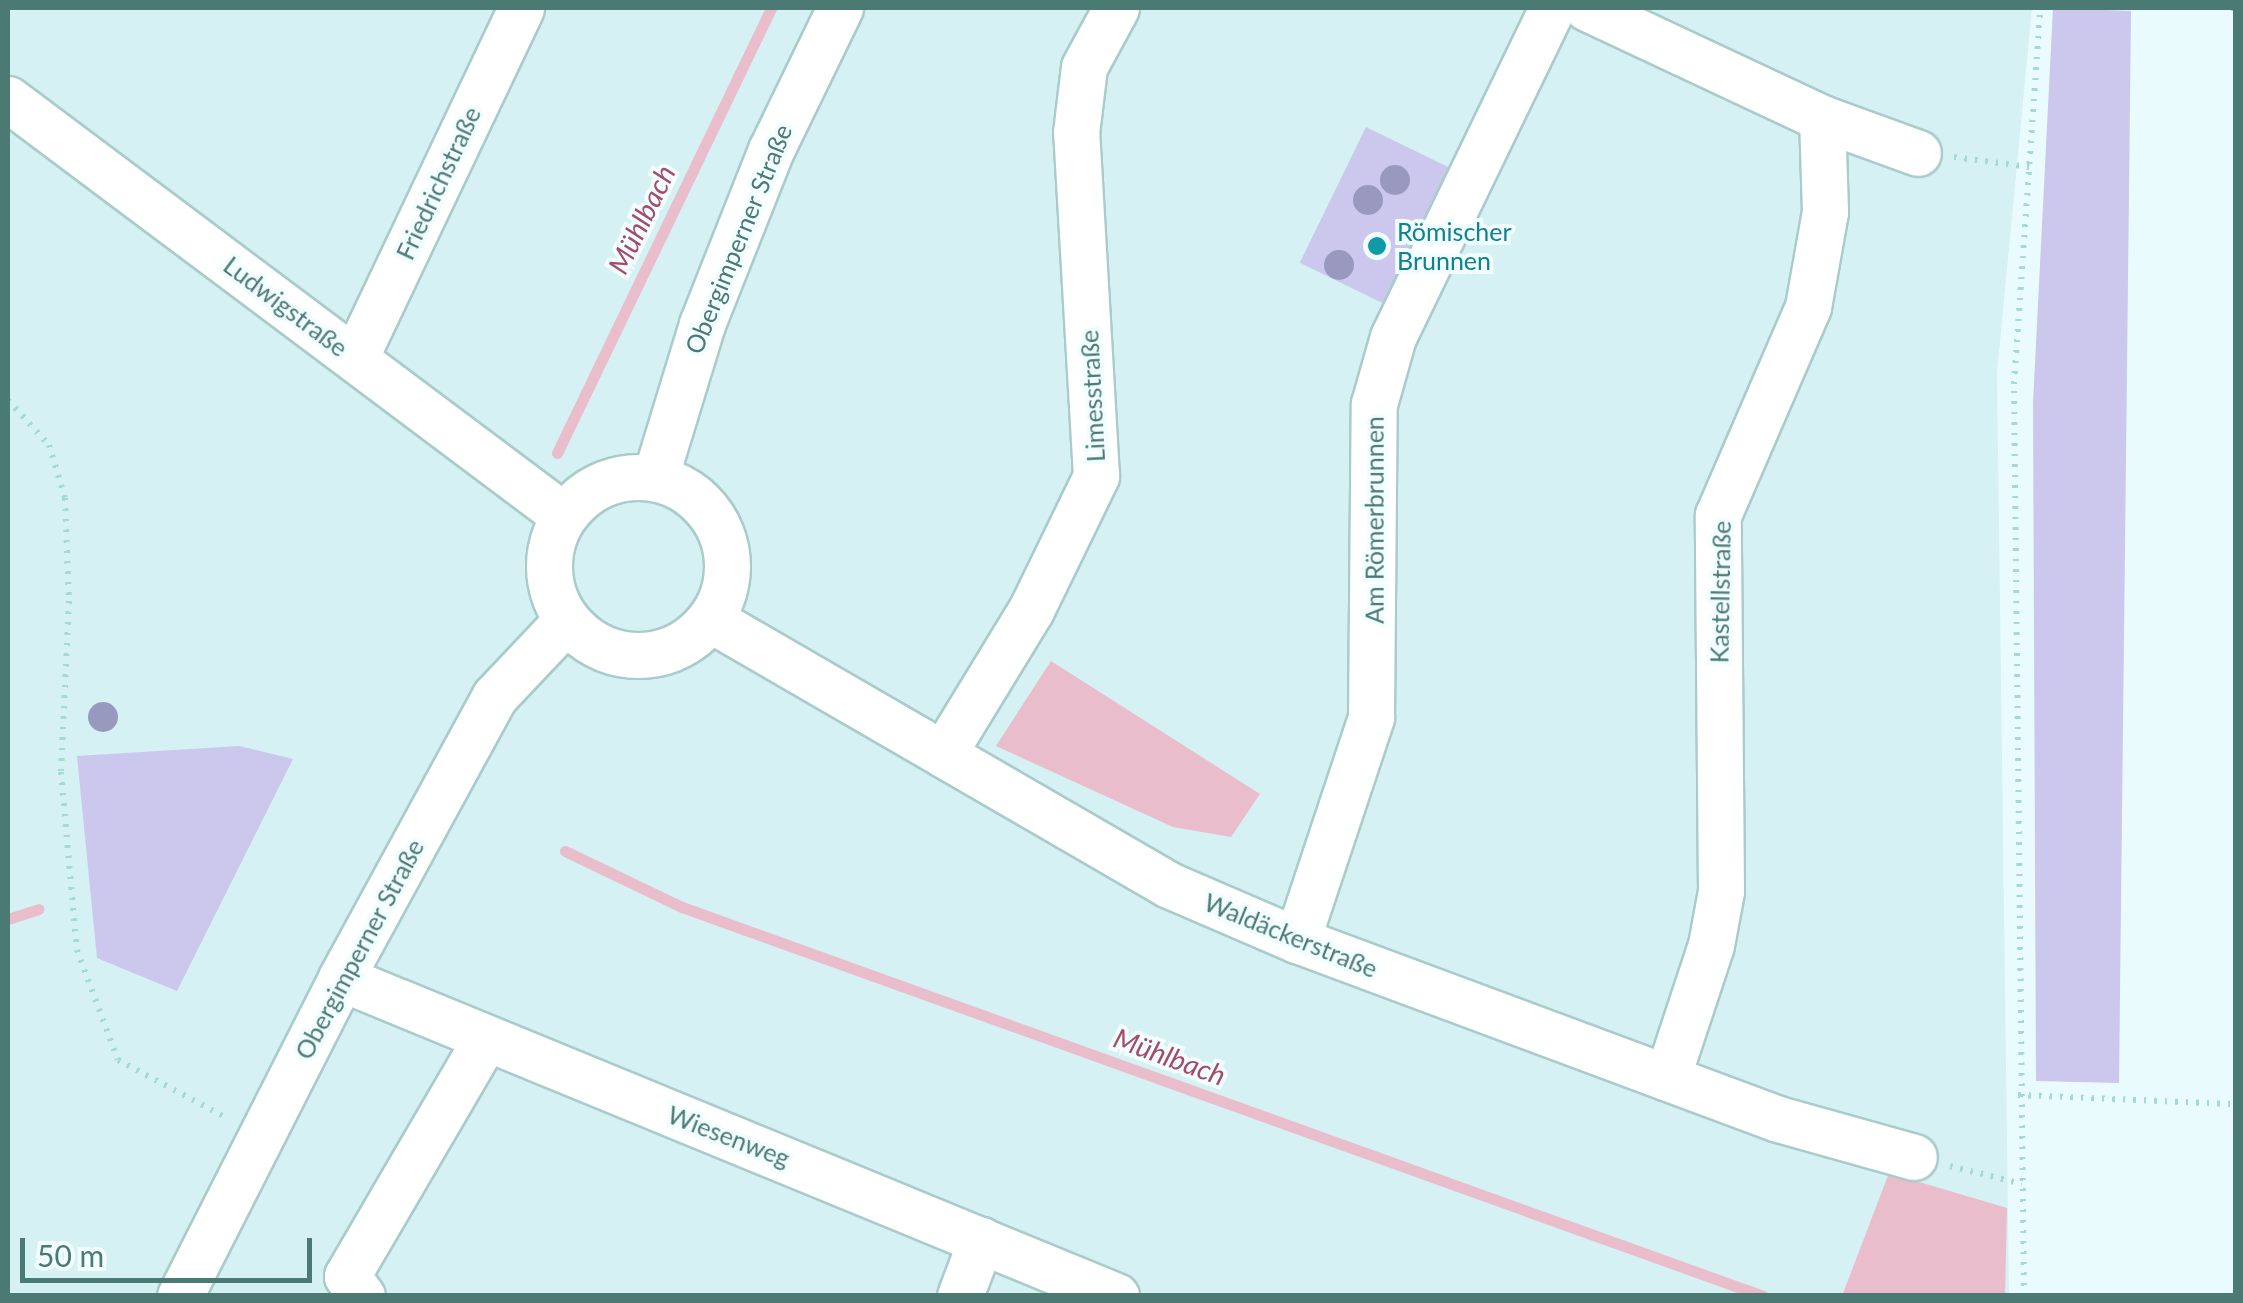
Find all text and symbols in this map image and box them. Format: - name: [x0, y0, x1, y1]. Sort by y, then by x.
- street label: Friedrichstraße: [390, 102, 486, 264]
- street label: Obergimperner Straße: [678, 120, 798, 358]
- water label: Mühlbach: [600, 159, 682, 279]
- place label: Römischer Brunnen: [1397, 217, 1512, 276]
- marker: Römischer Brunnen: [1366, 235, 1388, 257]
- street label: Ludwigstraße: [218, 250, 354, 362]
- street label: Limesstraße: [1074, 329, 1110, 463]
- street label: Am Römerbrunnen: [1359, 416, 1389, 624]
- street label: Kastellstraße: [1704, 521, 1736, 663]
- street label: Obergimperner Straße: [288, 834, 430, 1064]
- street label: Waldäckerstraße: [1200, 887, 1382, 983]
- water label: Mühlbach: [1110, 1020, 1230, 1092]
- street label: Wiesenweg: [664, 1099, 794, 1173]
- scale bar: [25, 1218, 318, 1280]
- text: 50 m: [37, 1237, 104, 1273]

